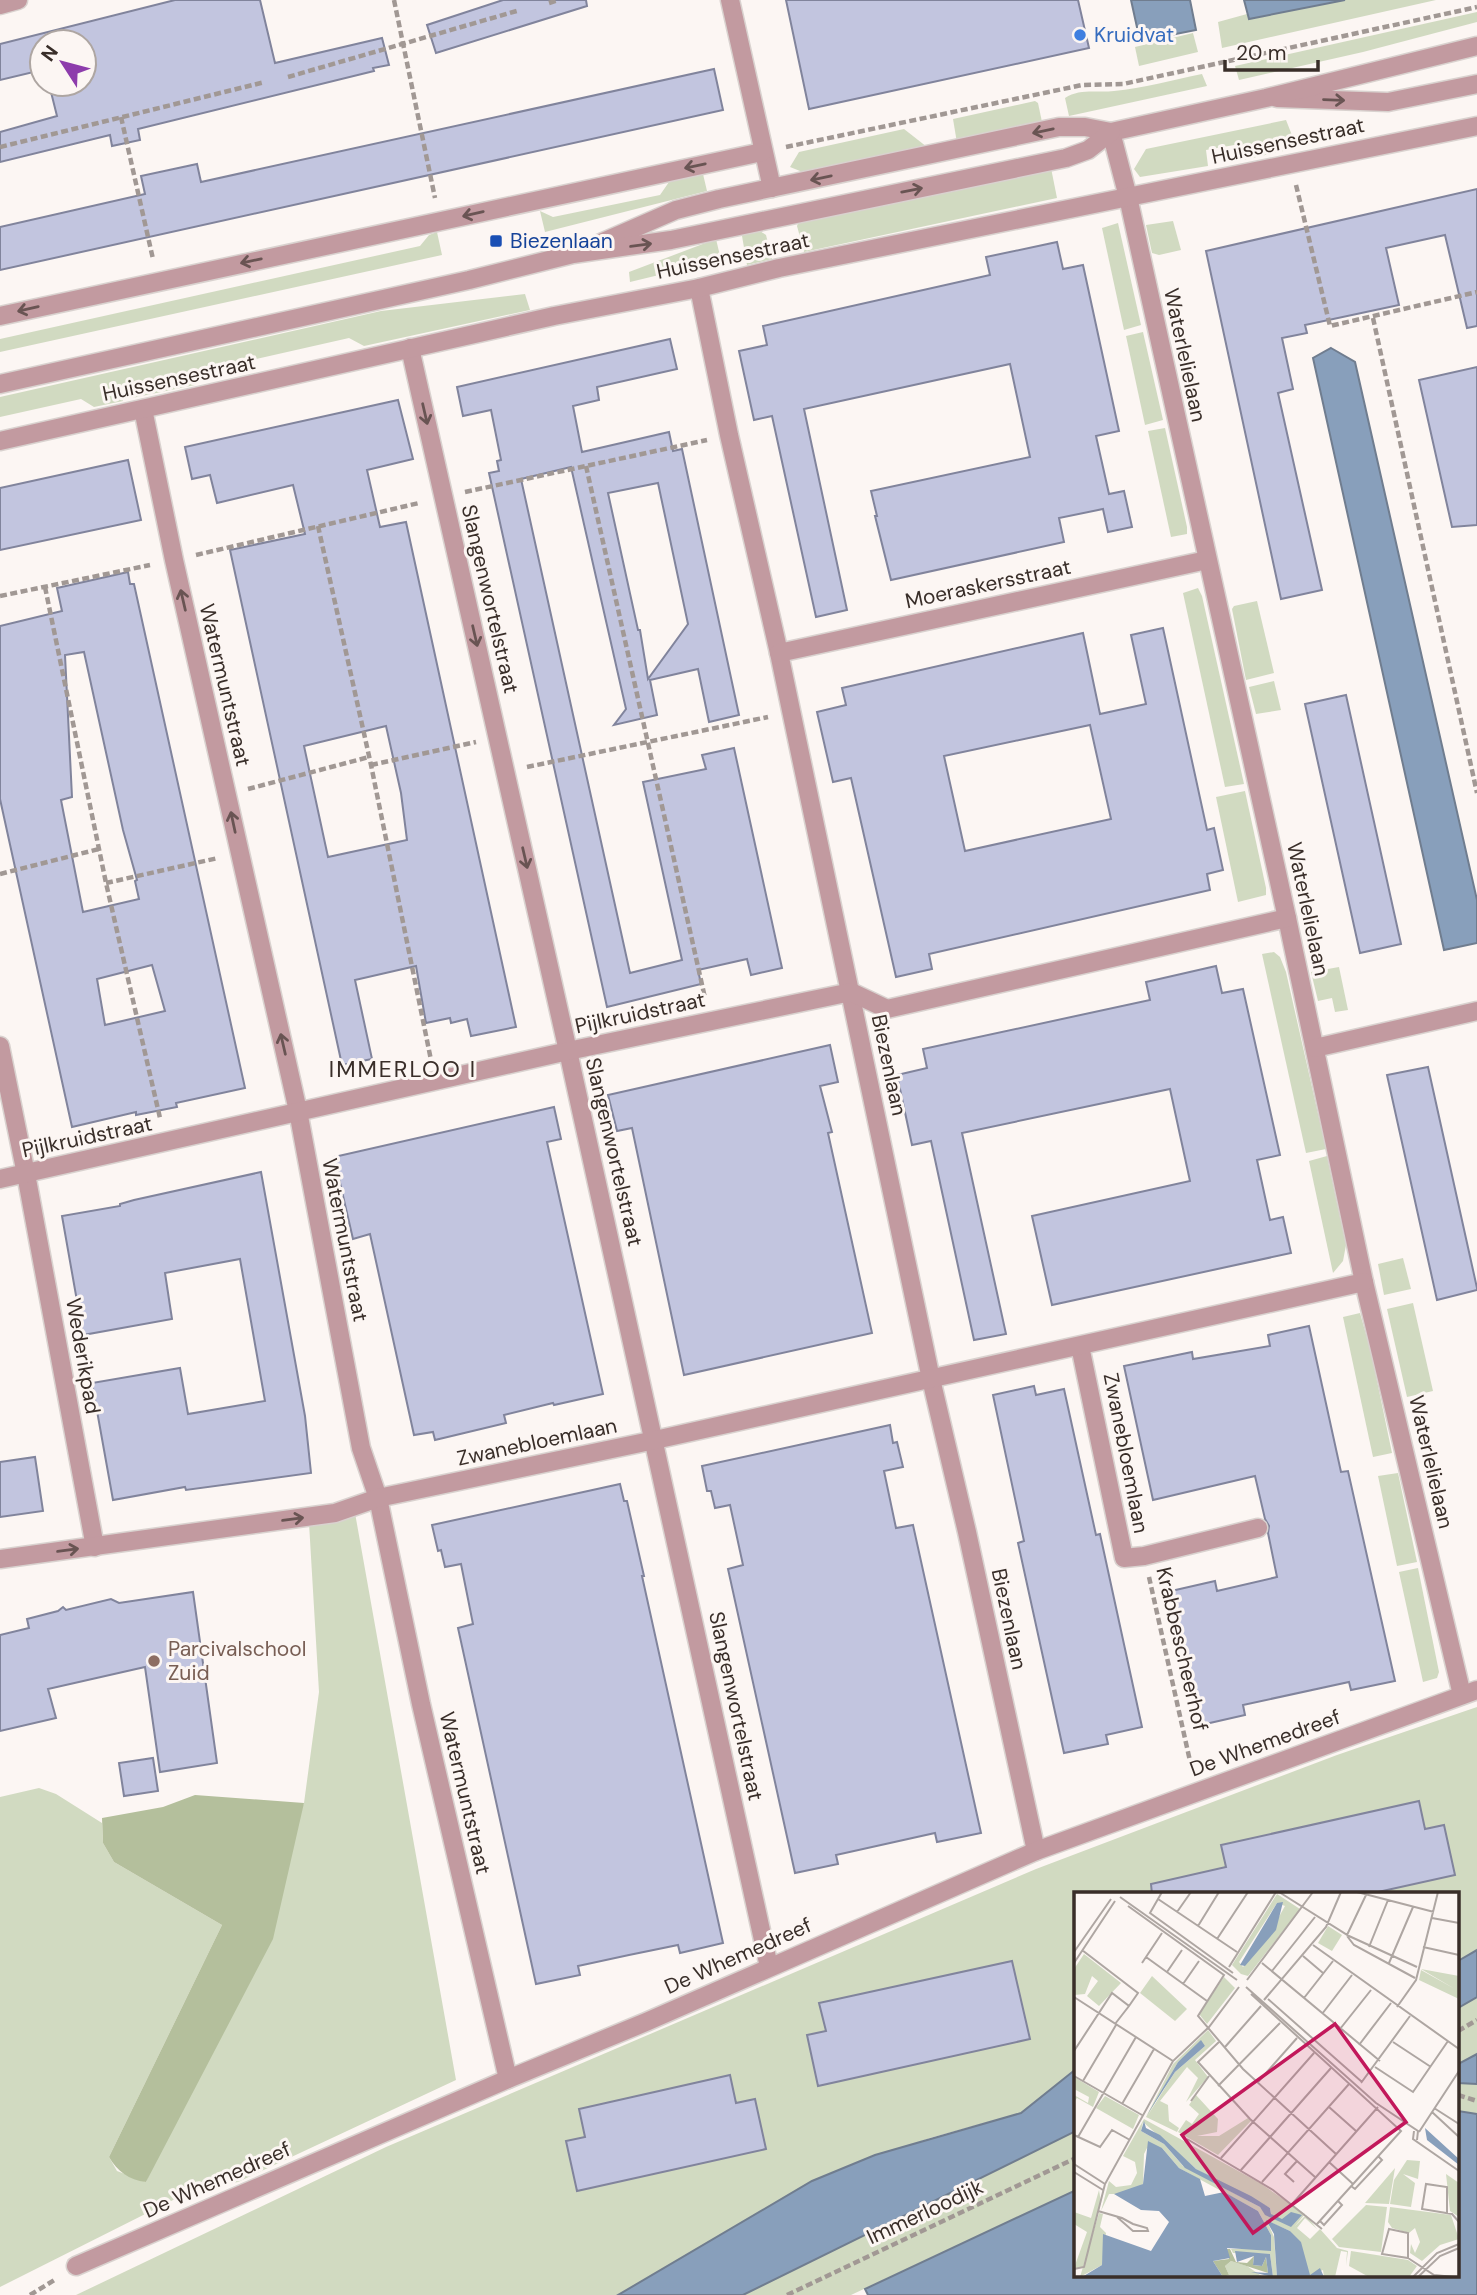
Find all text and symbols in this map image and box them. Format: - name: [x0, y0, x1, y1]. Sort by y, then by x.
- place label: Kruidvat: [1094, 21, 1174, 49]
- marker: Kruidvat: [1072, 27, 1088, 43]
- north arrow: [28, 28, 98, 98]
- scale bar: [1225, 28, 1318, 72]
- text: 20 m: [1236, 39, 1287, 67]
- text: N: [35, 40, 64, 66]
- one-way arrow: [1323, 94, 1346, 107]
- street label: Huissensestraat: [1209, 111, 1367, 171]
- one-way arrow: [1032, 124, 1055, 138]
- one-way arrow: [684, 159, 707, 173]
- one-way arrow: [810, 172, 833, 185]
- one-way arrow: [900, 182, 923, 196]
- one-way arrow: [462, 207, 485, 221]
- street label: Huissensestraat: [654, 226, 812, 286]
- place label: Biezenlaan: [510, 227, 613, 255]
- marker: Biezenlaan: [488, 233, 504, 249]
- one-way arrow: [629, 238, 652, 251]
- one-way arrow: [240, 255, 263, 269]
- street label: Waterlelielaan: [1157, 286, 1213, 424]
- one-way arrow: [17, 303, 40, 316]
- street label: Huissensestraat: [100, 348, 258, 408]
- one-way arrow: [419, 402, 432, 425]
- street label: Slangenwortelstraat: [455, 502, 525, 696]
- street label: Moeraskersstraat: [903, 553, 1073, 615]
- one-way arrow: [176, 589, 189, 612]
- street label: Watermuntstraat: [193, 601, 257, 769]
- one-way arrow: [469, 624, 482, 647]
- one-way arrow: [226, 811, 239, 834]
- street label: Waterlelielaan: [1280, 840, 1336, 978]
- one-way arrow: [519, 846, 532, 869]
- street label: Pijlkruidstraat: [572, 986, 708, 1040]
- street label: Biezenlaan: [865, 1012, 913, 1118]
- one-way arrow: [275, 1033, 289, 1056]
- district label: IMMERLOO I: [329, 1054, 477, 1084]
- street label: Slangenwortelstraat: [579, 1055, 649, 1249]
- street label: Pijlkruidstraat: [19, 1110, 155, 1164]
- street label: Watermuntstraat: [315, 1156, 375, 1324]
- street label: Wederikpad: [59, 1296, 107, 1416]
- street label: Zwanebloemlaan: [1097, 1370, 1155, 1536]
- street label: Waterlelielaan: [1402, 1393, 1460, 1531]
- street label: Zwanebloemlaan: [454, 1411, 620, 1473]
- one-way arrow: [281, 1512, 304, 1525]
- one-way arrow: [56, 1544, 79, 1557]
- street label: Krabbescheerhof: [1150, 1564, 1214, 1734]
- street label: Biezenlaan: [985, 1566, 1033, 1672]
- street label: Slangenwortelstraat: [702, 1609, 770, 1803]
- place label: Parcivalschool Zuid: [168, 1635, 306, 1687]
- marker: Parcivalschool Zuid: [146, 1653, 162, 1669]
- street label: De Whemedreef: [1186, 1703, 1344, 1783]
- street label: Watermuntstraat: [433, 1709, 497, 1877]
- inset map: [1074, 1892, 1460, 2278]
- street label: De Whemedreef: [660, 1911, 816, 2001]
- street label: De Whemedreef: [139, 2135, 295, 2225]
- street label: Immerloodijk: [862, 2173, 988, 2251]

